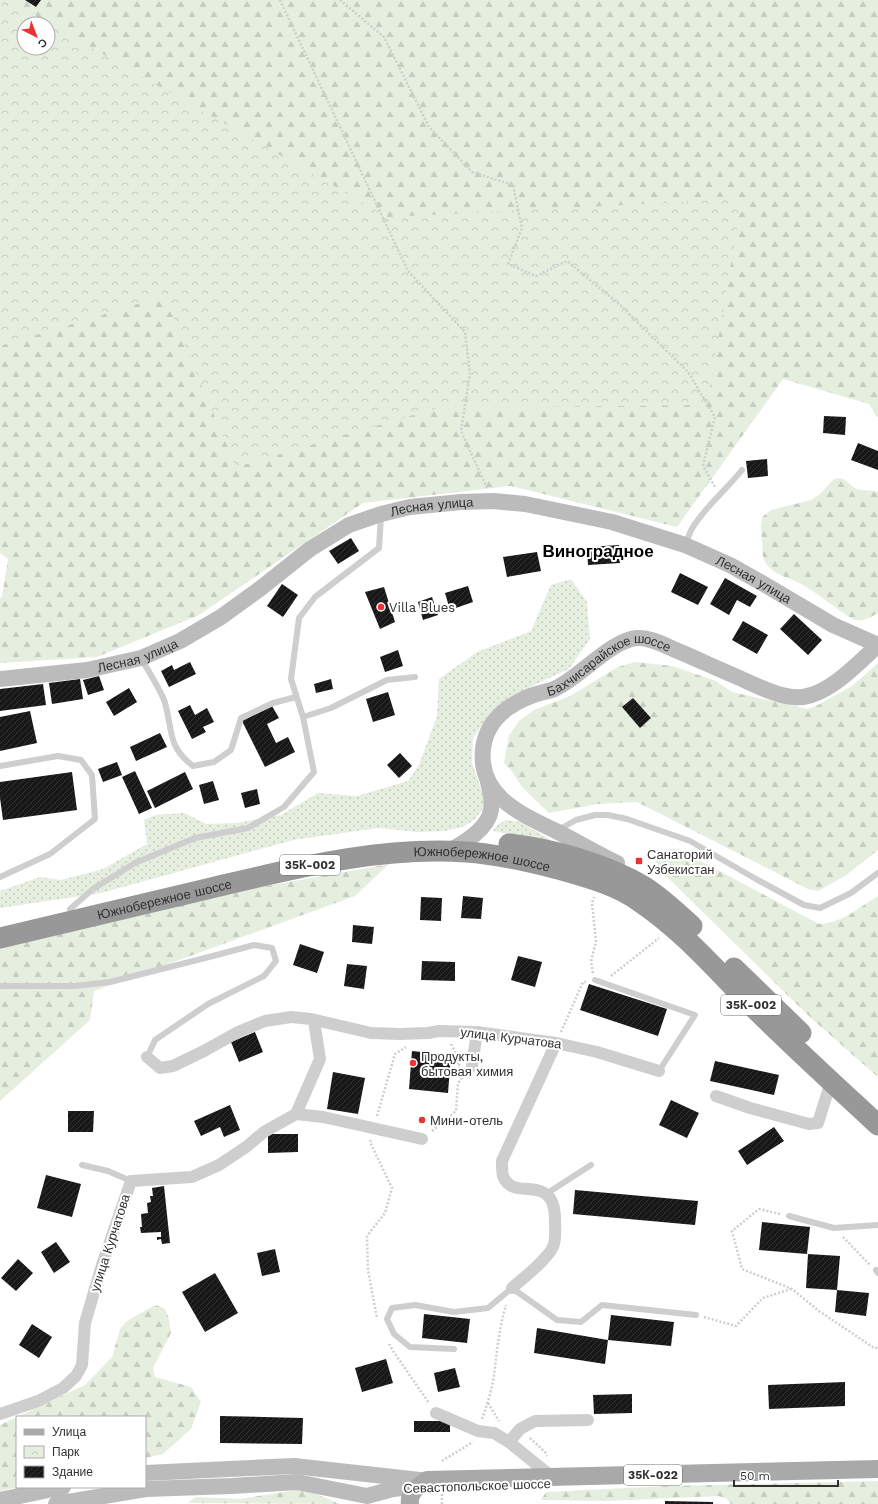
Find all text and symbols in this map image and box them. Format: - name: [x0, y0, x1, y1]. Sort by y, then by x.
- north arrow: [16, 16, 56, 56]
- text: С: [35, 36, 50, 51]
- street label: Лесная улица: [389, 494, 474, 519]
- district label: Виноградное: [542, 541, 654, 561]
- street label: Лесная улица: [714, 552, 795, 607]
- place label: Villa Blues: [389, 600, 455, 615]
- marker: Villa Blues: [376, 602, 386, 612]
- street label: Бахчисарайское шоссе: [545, 630, 673, 699]
- street label: Лесная улица: [96, 635, 181, 675]
- street label: Южнобережное шоссе: [413, 844, 552, 874]
- place label: Санаторий Узбекистан: [647, 847, 715, 877]
- road number: 35К-002: [280, 855, 340, 875]
- marker: Санаторий Узбекистан: [634, 856, 644, 866]
- street label: Южнобережное шоссе: [96, 876, 233, 922]
- road number: 35К-002: [721, 995, 781, 1015]
- street label: улица Курчатова: [460, 1024, 563, 1052]
- place label: Продукты, бытовая химия: [421, 1049, 513, 1079]
- marker: Продукты, бытовая химия: [408, 1058, 418, 1068]
- place label: Мини-отель: [430, 1113, 503, 1128]
- marker: Мини-отель: [417, 1115, 427, 1125]
- street label: улица Курчатова: [87, 1192, 133, 1294]
- legend: [16, 1416, 146, 1488]
- text: Улица: [52, 1425, 86, 1439]
- text: Парк: [52, 1445, 80, 1459]
- scale bar: [734, 1462, 838, 1488]
- text: Здание: [52, 1465, 93, 1479]
- road number: 35К-022: [624, 1465, 682, 1485]
- text: 50 m: [740, 1469, 770, 1483]
- street label: Севастопольское шоссе: [403, 1476, 551, 1496]

